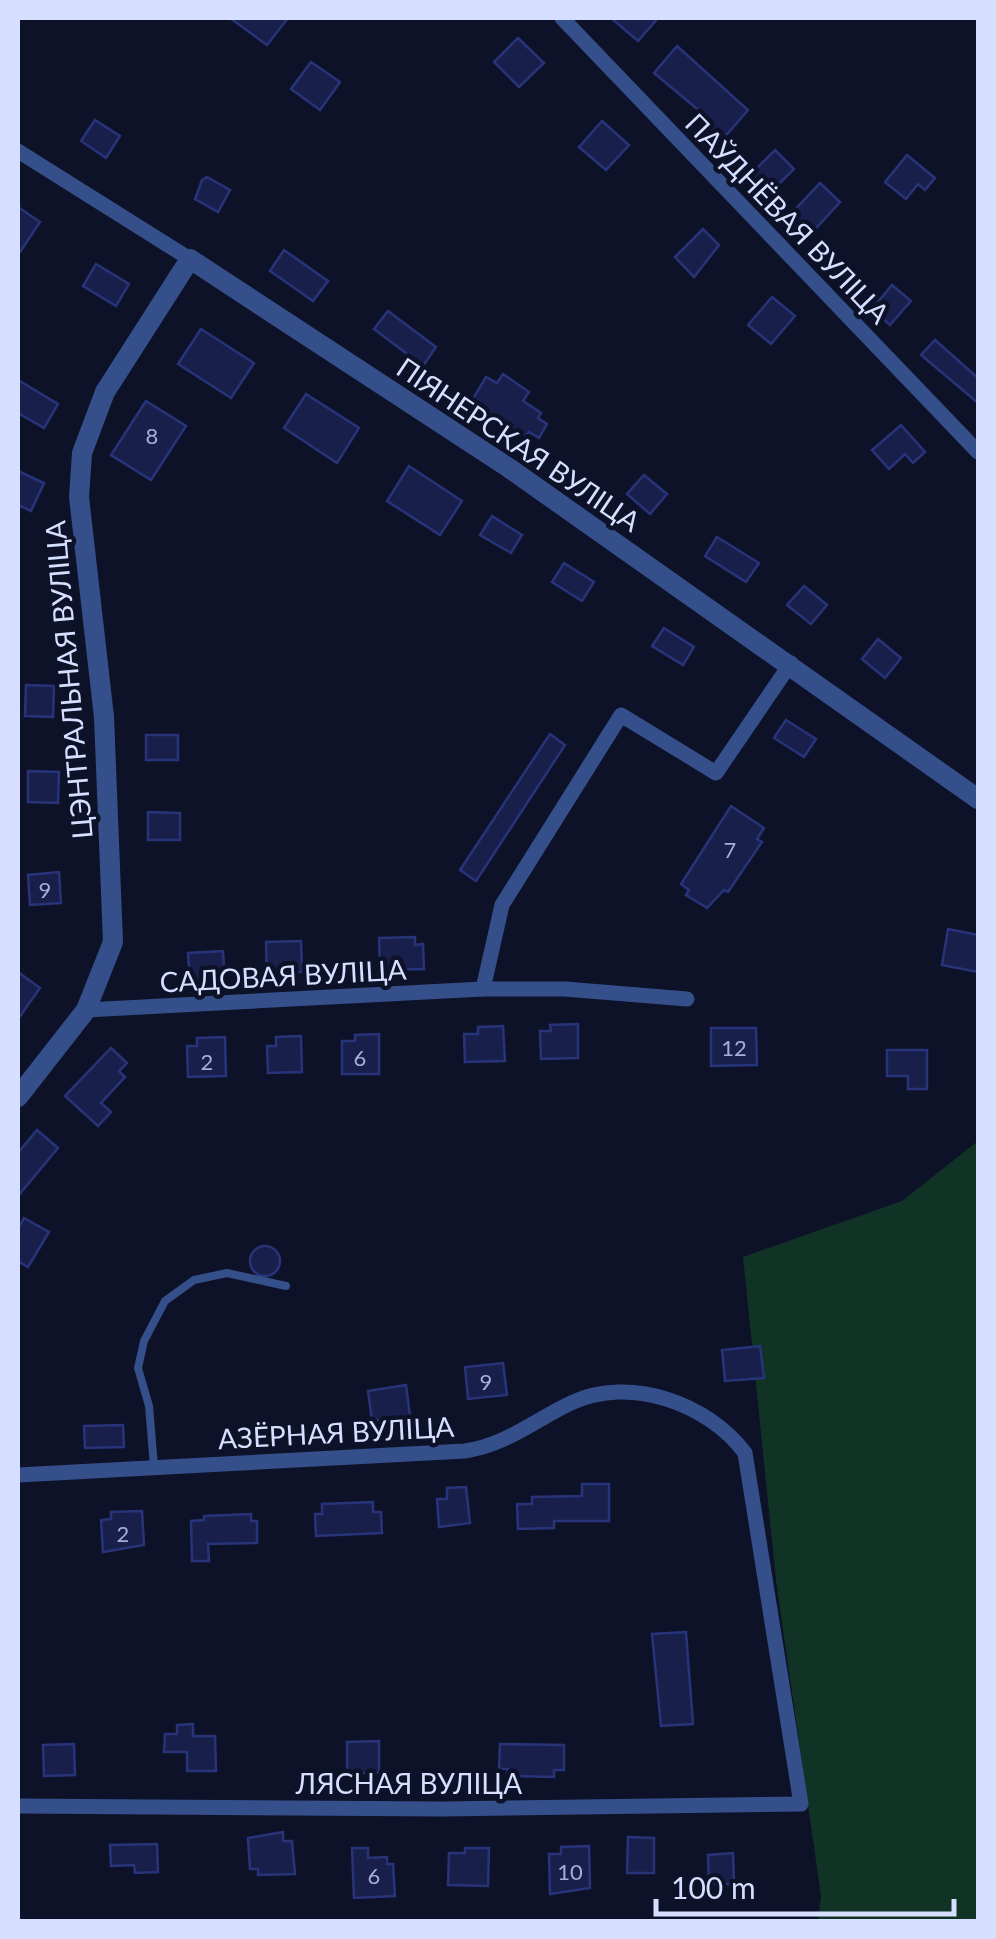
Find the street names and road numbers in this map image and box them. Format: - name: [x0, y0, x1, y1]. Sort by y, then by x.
- street label: ПАЎДНЁВАЯ ВУЛІЦА: [679, 106, 897, 330]
- street label: ПІЯНЕРСКАЯ ВУЛІЦА: [391, 350, 647, 538]
- street label: ЦЭНТРАЛЬНАЯ ВУЛІЦА: [37, 519, 99, 841]
- street label: САДОВАЯ ВУЛІЦА: [159, 952, 407, 998]
- street label: АЗЁРНАЯ ВУЛІЦА: [217, 1409, 455, 1455]
- street label: ЛЯСНАЯ ВУЛІЦА: [295, 1766, 522, 1800]

